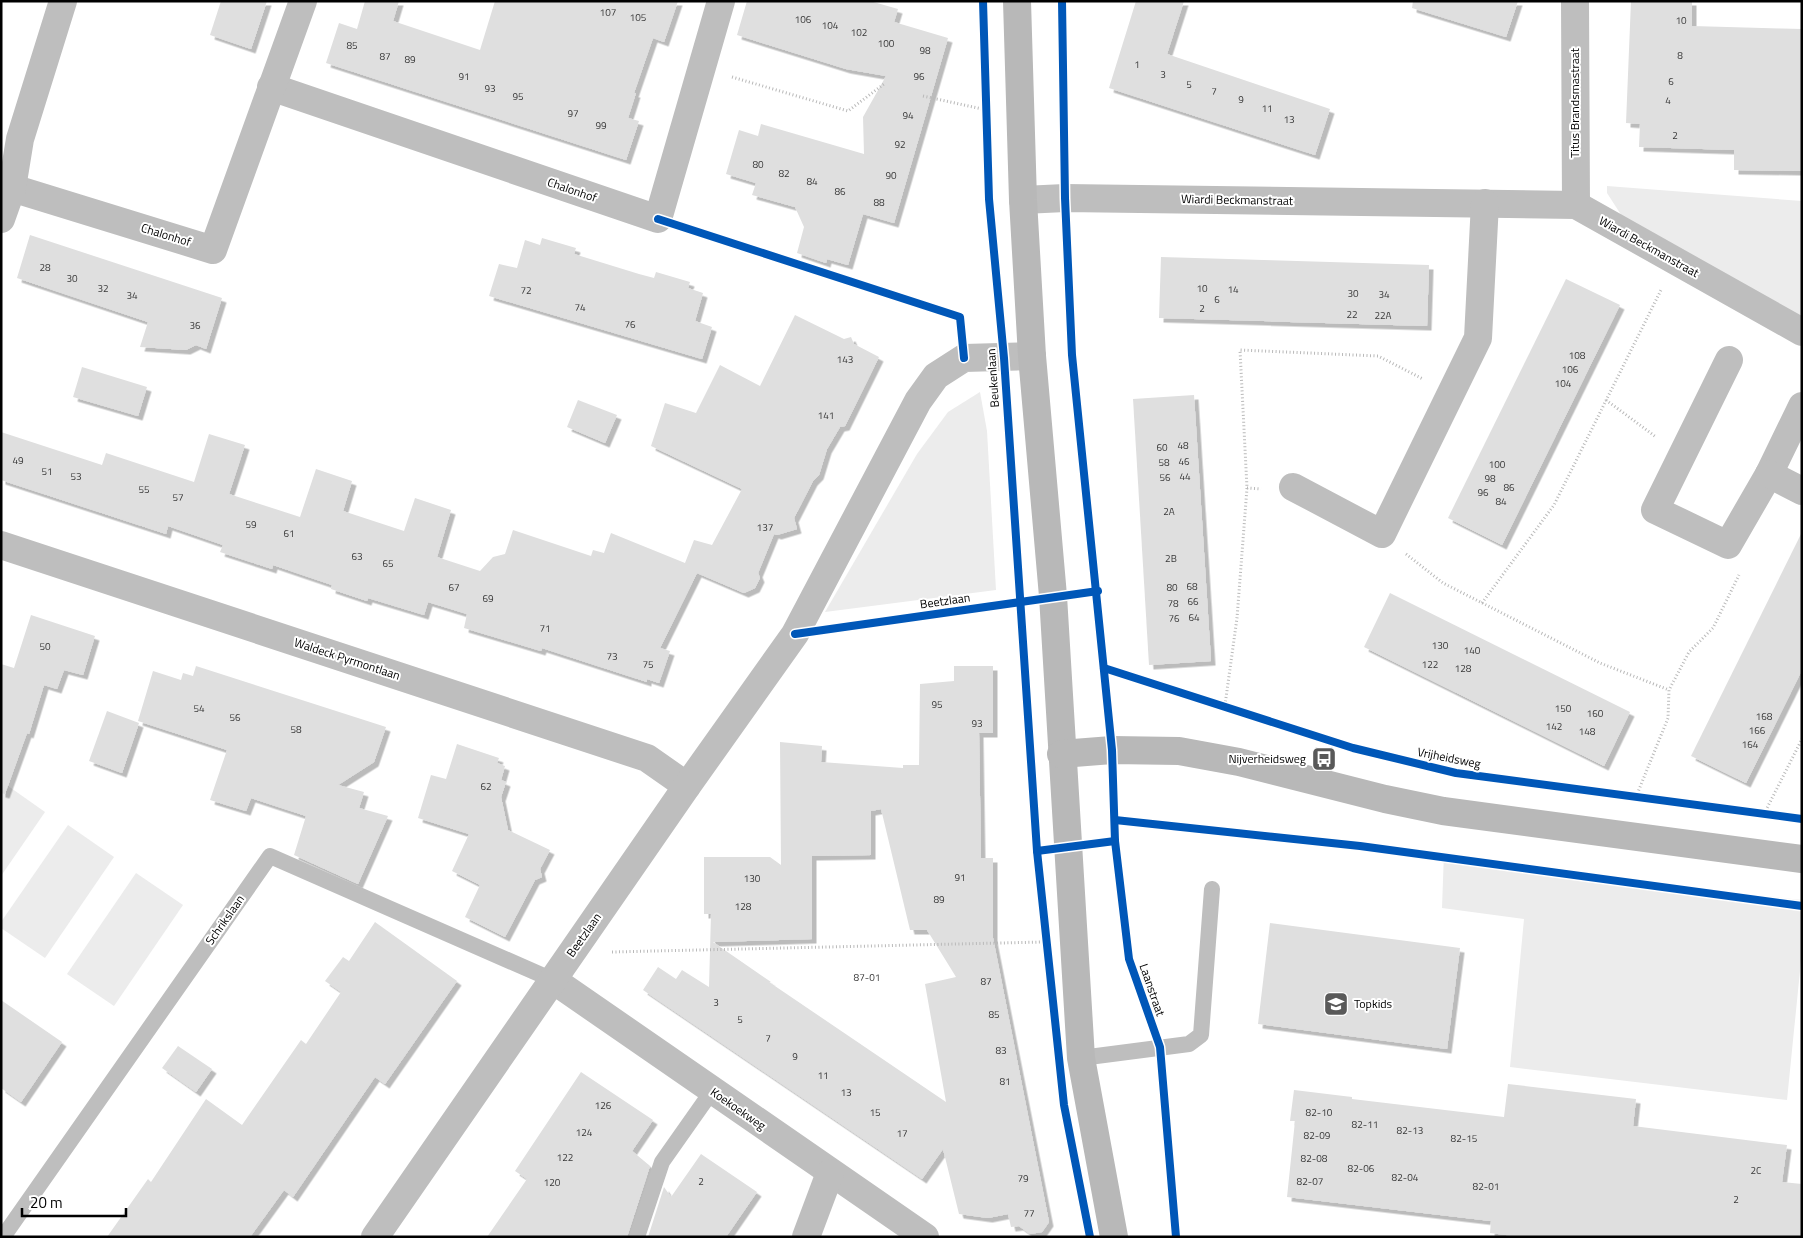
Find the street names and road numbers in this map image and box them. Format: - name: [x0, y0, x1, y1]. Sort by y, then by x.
- street label: Titus Brandsmastraat: [1565, 47, 1584, 158]
- street label: Chalonhof: [545, 172, 600, 207]
- street label: Wiardi Beckmanstraat: [1181, 189, 1294, 210]
- street label: Wiardi Beckmanstraat: [1596, 211, 1704, 282]
- street label: Chalonhof: [139, 218, 193, 251]
- street label: Beukenlaan: [981, 348, 1004, 408]
- street label: Beetzlaan: [919, 588, 971, 613]
- street label: Waldeck Pyrmontlaan: [292, 632, 403, 685]
- street label: Vrijheidsweg: [1416, 742, 1483, 773]
- street label: Schrikslaan: [200, 891, 249, 949]
- street label: Beetzlaan: [561, 909, 606, 961]
- street label: Laanstraat: [1135, 961, 1171, 1019]
- street label: Koekoekweg: [707, 1082, 770, 1135]

